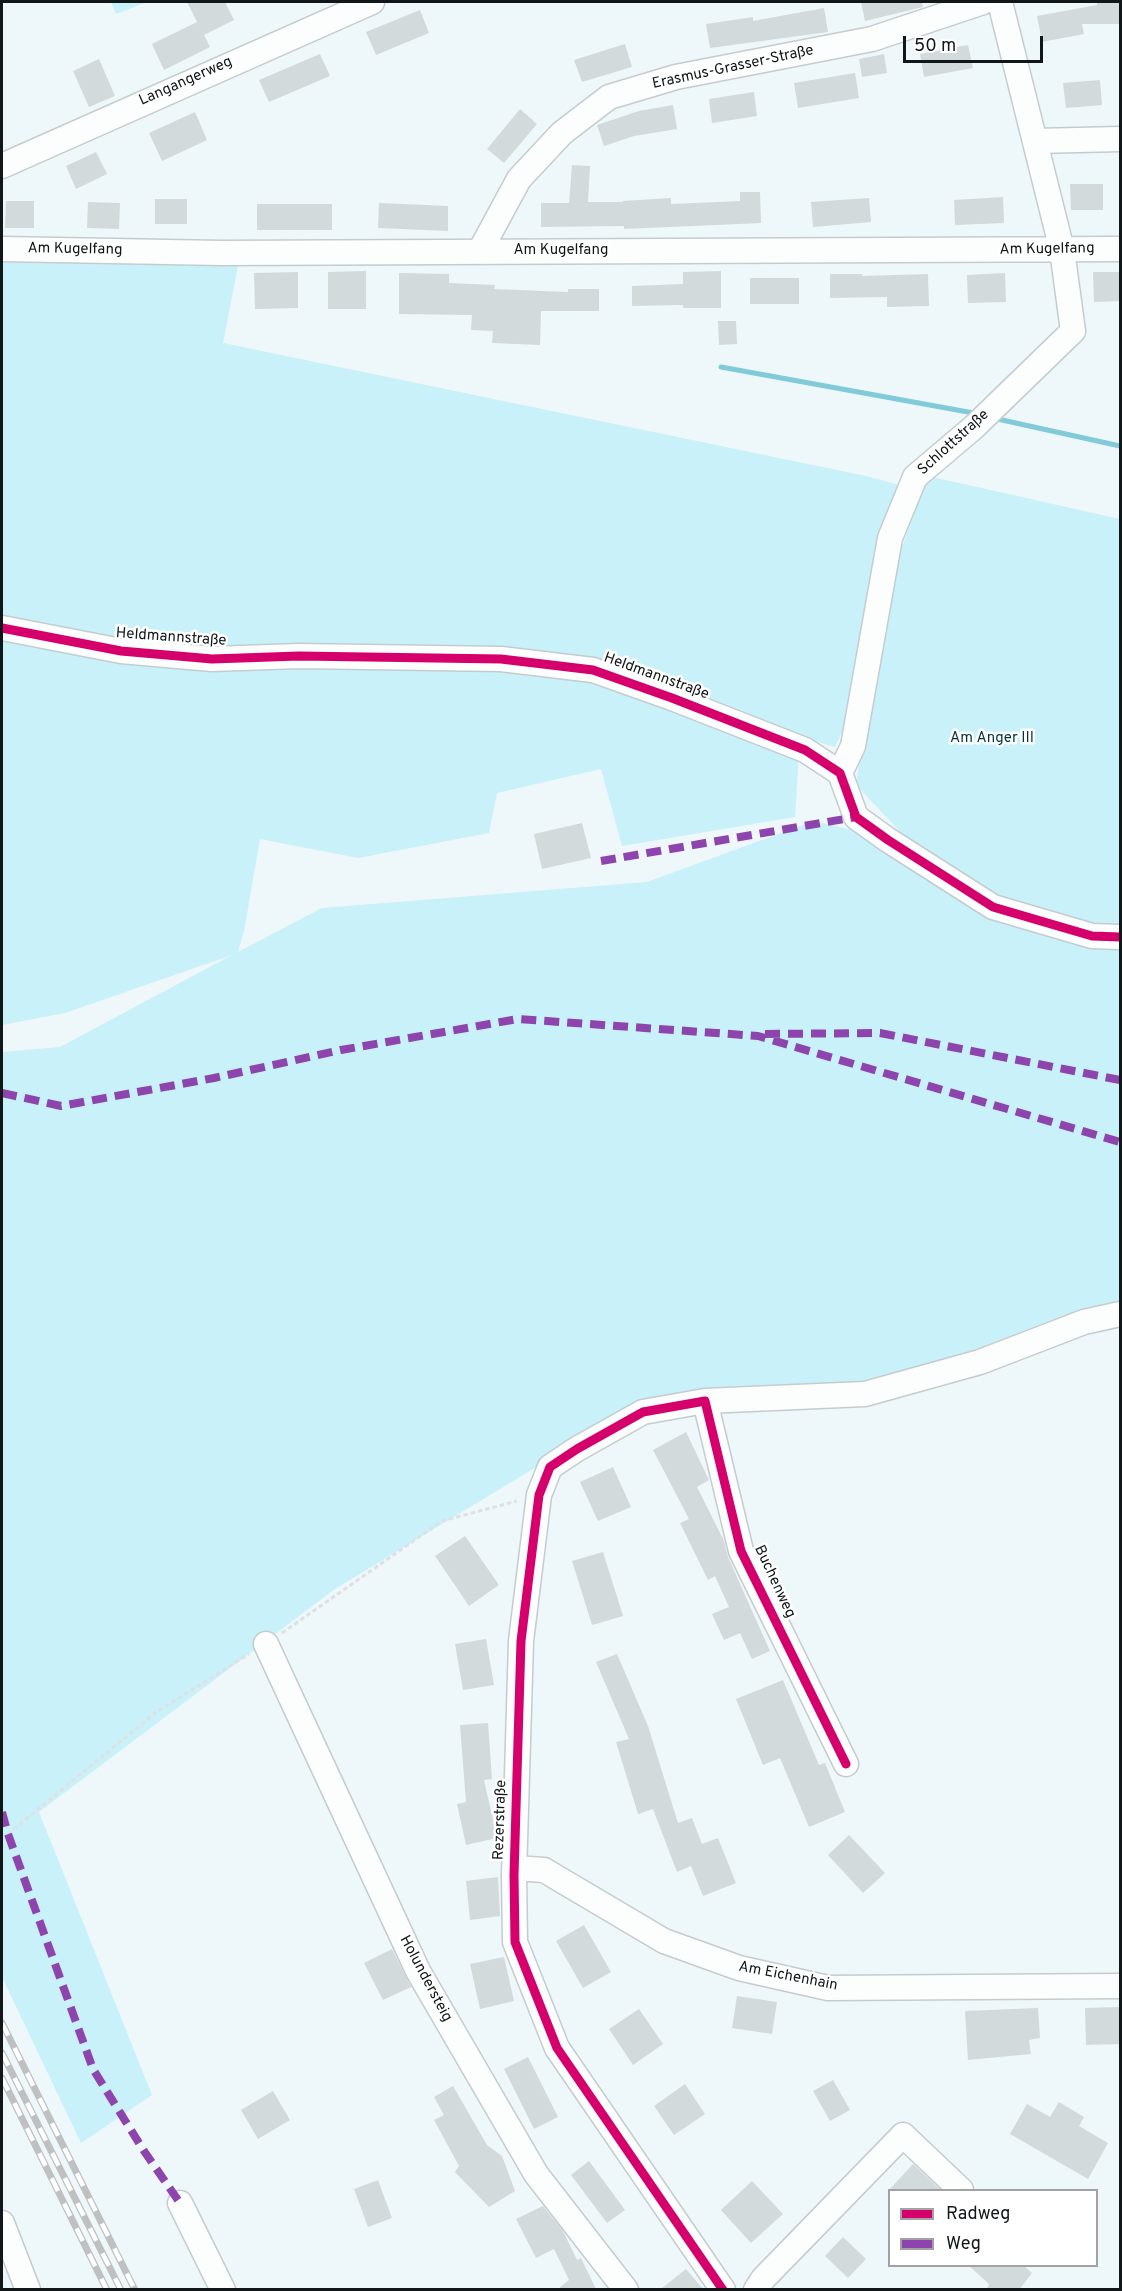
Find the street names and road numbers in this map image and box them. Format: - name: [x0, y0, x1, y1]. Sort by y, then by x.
- street label: Erasmus-Grasser-Straße: [651, 42, 815, 94]
- street label: Langangerweg: [137, 53, 235, 111]
- street label: Am Kugelfang: [27, 240, 123, 260]
- street label: Am Kugelfang: [999, 240, 1095, 260]
- street label: Am Kugelfang: [513, 242, 609, 260]
- street label: Schlottstraße: [915, 406, 993, 480]
- street label: Heldmannstraße: [115, 625, 227, 651]
- street label: Heldmannstraße: [601, 650, 711, 704]
- street label: Buchenweg: [749, 1543, 799, 1621]
- street label: Rezerstraße: [491, 1779, 511, 1861]
- street label: Holundersteig: [395, 1933, 455, 2025]
- street label: Am Eichenhain: [737, 1959, 839, 1995]

